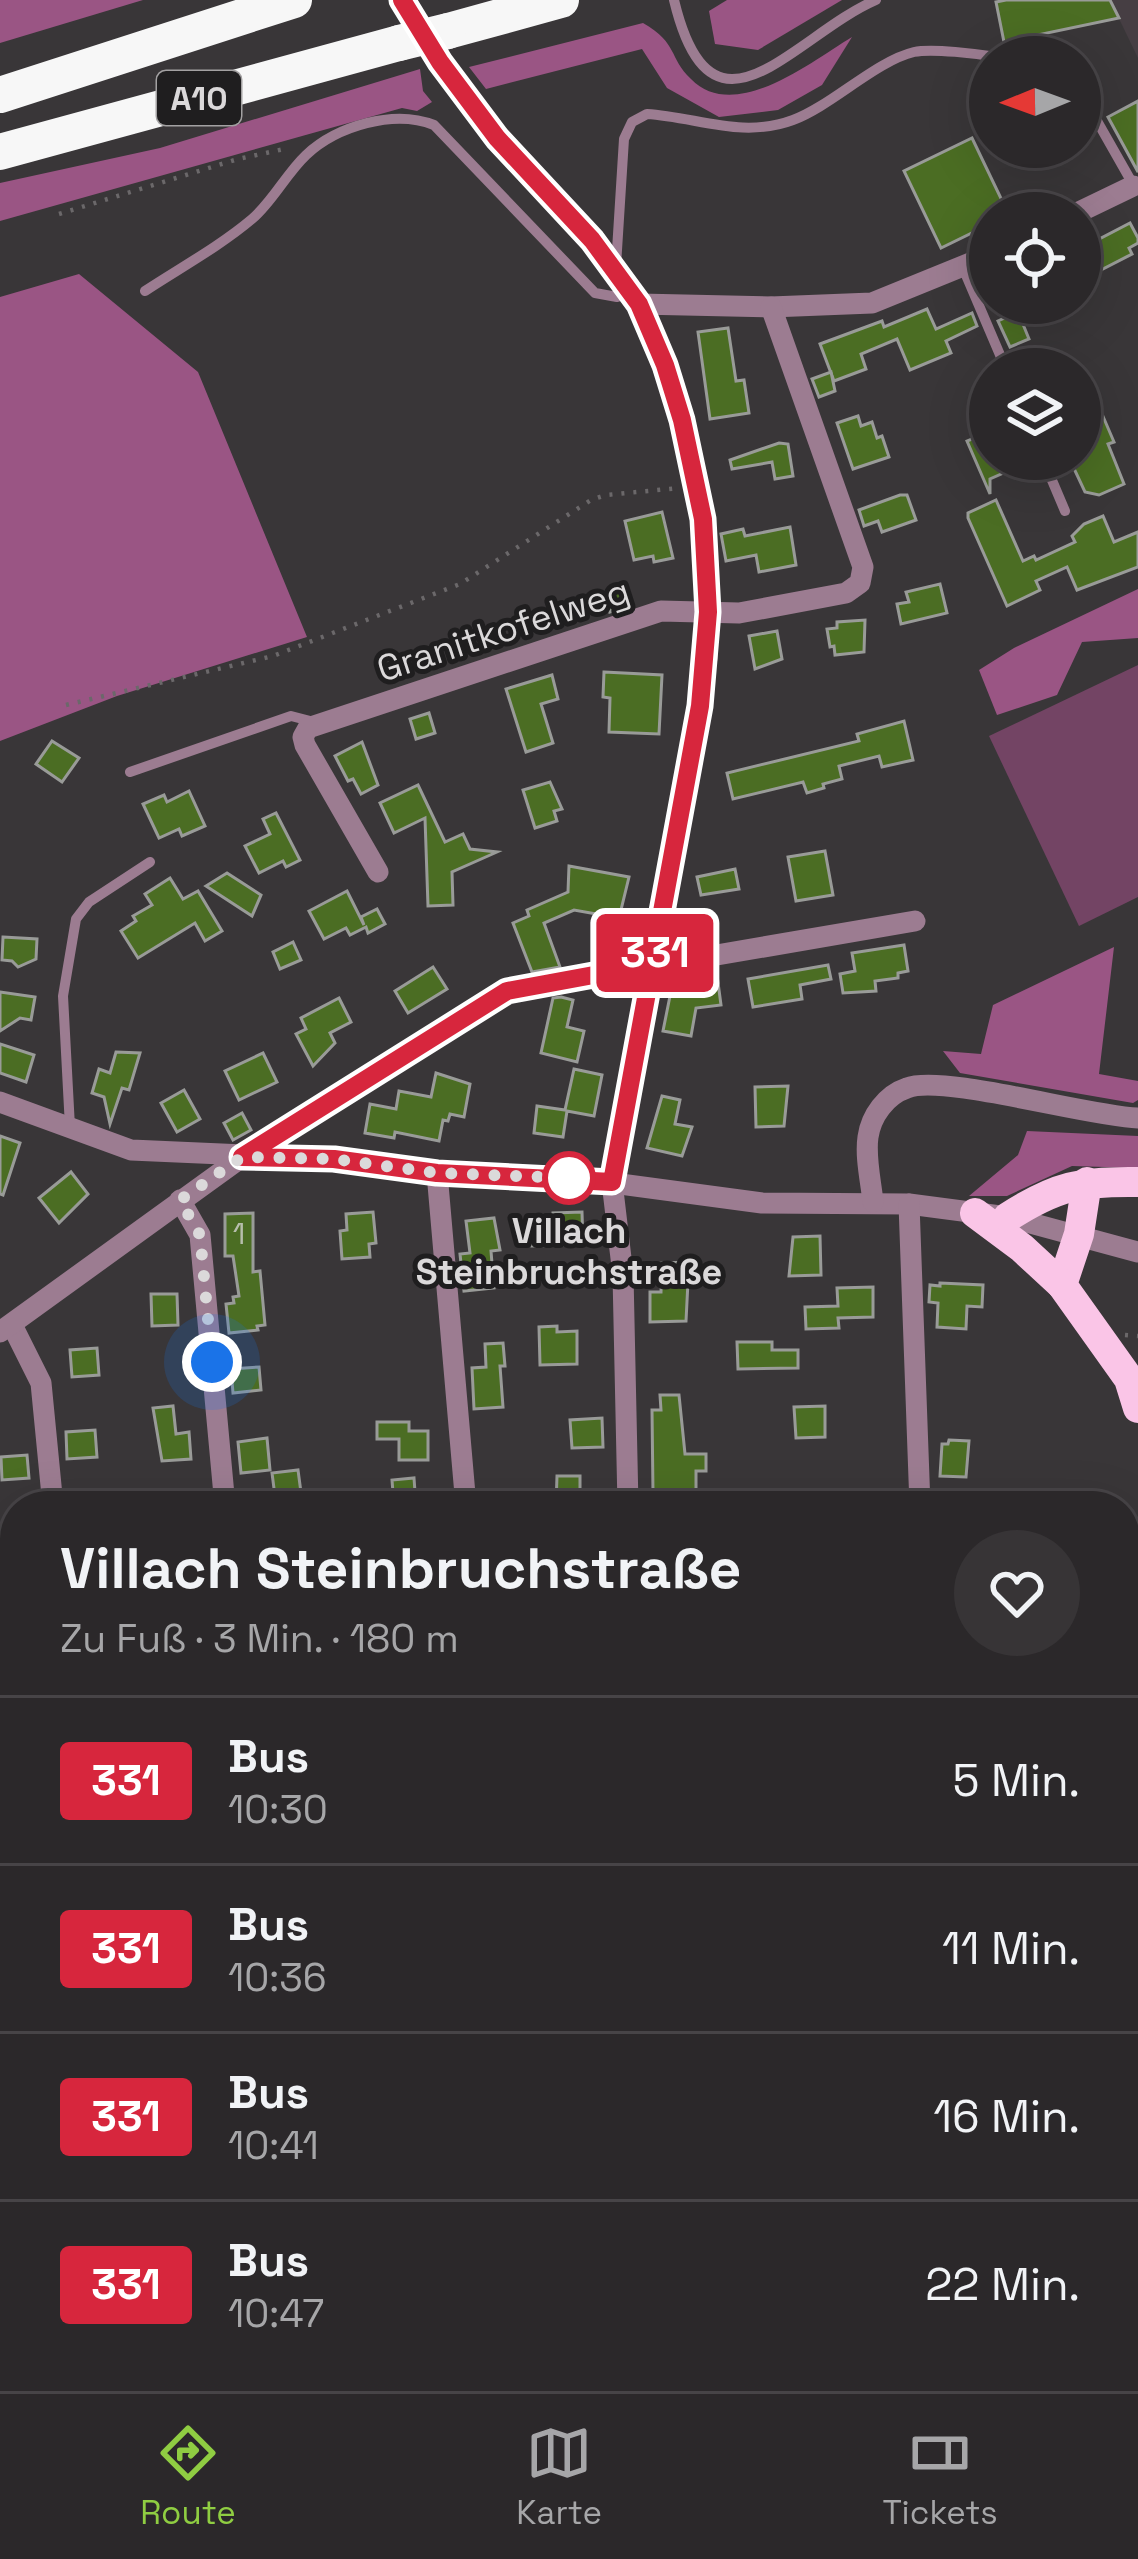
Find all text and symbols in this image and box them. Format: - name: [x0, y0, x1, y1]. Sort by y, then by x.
- north arrow: [969, 36, 1101, 168]
- map controls: [969, 36, 1101, 480]
- road number: A10: [157, 71, 241, 125]
- button: locate: [969, 192, 1101, 324]
- button: layers: [969, 348, 1101, 480]
- street label: Granitkofelweg: [371, 567, 635, 692]
- line badge: 331: [586, 914, 724, 992]
- text: 331: [620, 926, 690, 979]
- marker: Villach Steinbruchstraße: [544, 1153, 594, 1203]
- place label: Villach Steinbruchstraße: [416, 1208, 722, 1295]
- house number: 1: [233, 1214, 245, 1253]
- your location: [182, 1332, 242, 1392]
- button: heart: [954, 1530, 1080, 1656]
- text: Villach Steinbruchstraße: [60, 1532, 741, 1605]
- text: Zu Fuß · 3 Min. · 180 m: [60, 1614, 459, 1663]
- text: Bus: [228, 1728, 309, 1785]
- text: 5 Min.: [953, 1752, 1080, 1809]
- text: 331: [91, 1754, 161, 1807]
- text: 10:30: [228, 1785, 328, 1834]
- text: Bus: [228, 1896, 309, 1953]
- text: 11 Min.: [942, 1920, 1080, 1977]
- text: 331: [91, 1922, 161, 1975]
- text: 10:36: [228, 1953, 327, 2002]
- text: Bus: [228, 2064, 309, 2121]
- text: 16 Min.: [933, 2088, 1080, 2145]
- text: 331: [91, 2090, 161, 2143]
- text: 10:41: [228, 2121, 319, 2170]
- text: Bus: [228, 2232, 309, 2289]
- text: 22 Min.: [925, 2256, 1080, 2313]
- text: 331: [91, 2258, 161, 2311]
- text: 10:47: [228, 2289, 324, 2338]
- tab: Route: [140, 2420, 236, 2534]
- tab: Karte: [516, 2420, 602, 2534]
- tab: Tickets: [882, 2420, 998, 2534]

